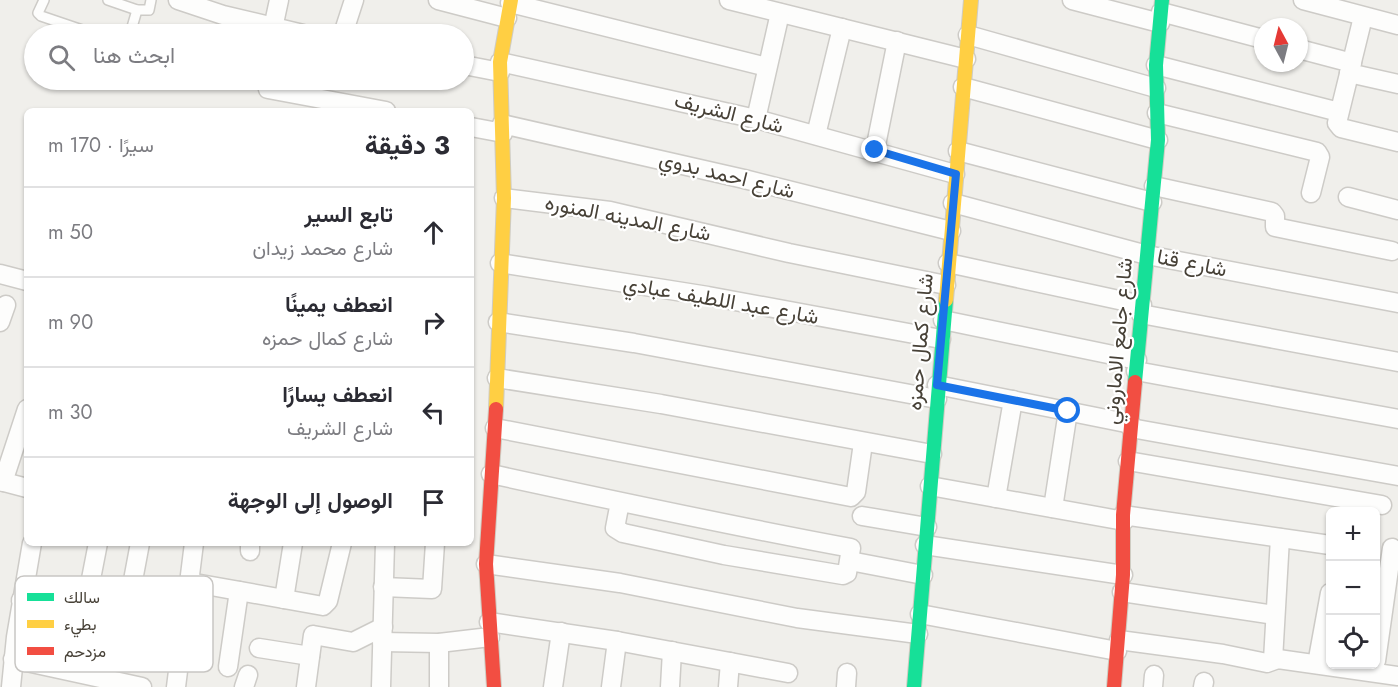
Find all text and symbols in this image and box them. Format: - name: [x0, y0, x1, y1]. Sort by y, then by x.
- north arrow: [1254, 18, 1308, 72]
- search box: [24, 24, 474, 90]
- text: ابحث هنا: [93, 39, 175, 71]
- icon: search: [45, 41, 78, 74]
- street label: شارع الشريف: [671, 85, 787, 141]
- text: 3 دقيقة: [365, 126, 450, 164]
- text: سيرًا · 170 m: [48, 131, 154, 160]
- route end: [861, 136, 887, 162]
- street label: شارع احمد بدوي: [656, 144, 798, 208]
- street label: شارع المدينه المنوره: [543, 187, 713, 249]
- text: تابع السير: [304, 198, 393, 230]
- icon: ahead: [417, 216, 450, 249]
- text: 50 m: [48, 218, 93, 247]
- text: شارع محمد زيدان: [252, 234, 393, 263]
- street label: شارع قنا: [1154, 242, 1230, 284]
- street label: شارع جامع الاماروني: [1096, 256, 1142, 426]
- street label: شارع عبد اللطيف عبادي: [621, 268, 821, 334]
- street label: شارع كمال حمزه: [899, 272, 941, 412]
- text: انعطف يمينًا: [285, 288, 393, 320]
- icon: right: [417, 306, 450, 339]
- text: 90 m: [48, 308, 93, 337]
- text: شارع كمال حمزه: [262, 324, 393, 353]
- text: انعطف يسارًا: [282, 378, 393, 410]
- icon: left: [417, 396, 450, 429]
- route start: [1054, 397, 1080, 423]
- text: 30 m: [48, 398, 93, 427]
- text: شارع الشريف: [287, 414, 393, 443]
- text: الوصول إلى الوجهة: [228, 484, 393, 516]
- icon: arrive: [417, 486, 450, 519]
- map controls: [1326, 507, 1380, 669]
- button: +: [1326, 507, 1380, 561]
- button: −: [1326, 561, 1380, 615]
- legend: [15, 576, 213, 672]
- text: سالك: [64, 586, 100, 609]
- text: بطيء: [64, 613, 96, 638]
- button: locate: [1326, 615, 1380, 669]
- text: مزدحم: [64, 640, 106, 663]

